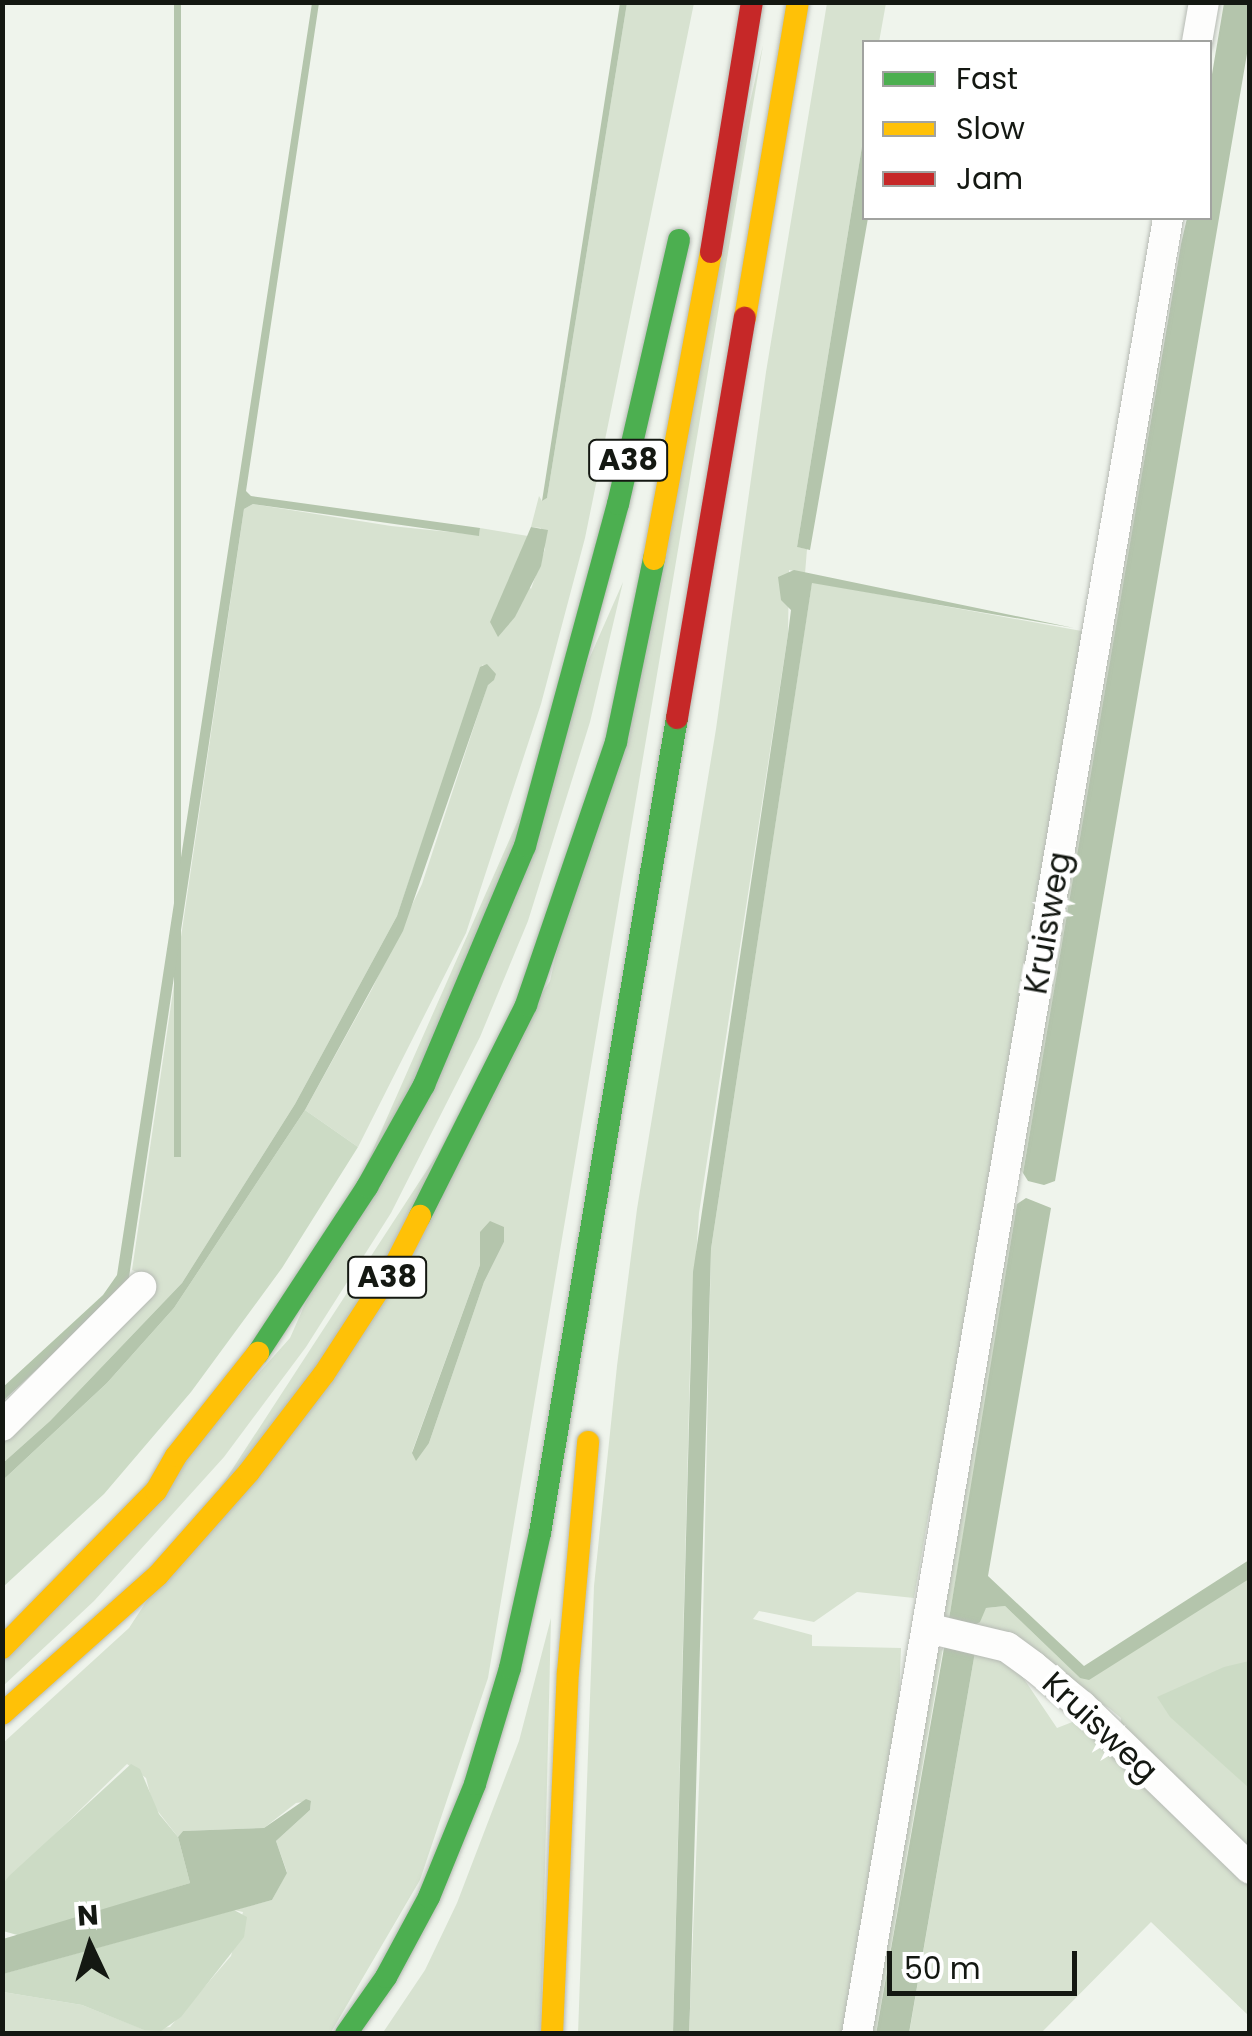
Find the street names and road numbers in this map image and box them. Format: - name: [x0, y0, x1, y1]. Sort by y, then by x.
- road number: A38: [588, 435, 668, 485]
- street label: Kruisweg: [1017, 849, 1079, 997]
- road number: A38: [347, 1252, 427, 1302]
- street label: Kruisweg: [1034, 1664, 1166, 1790]

